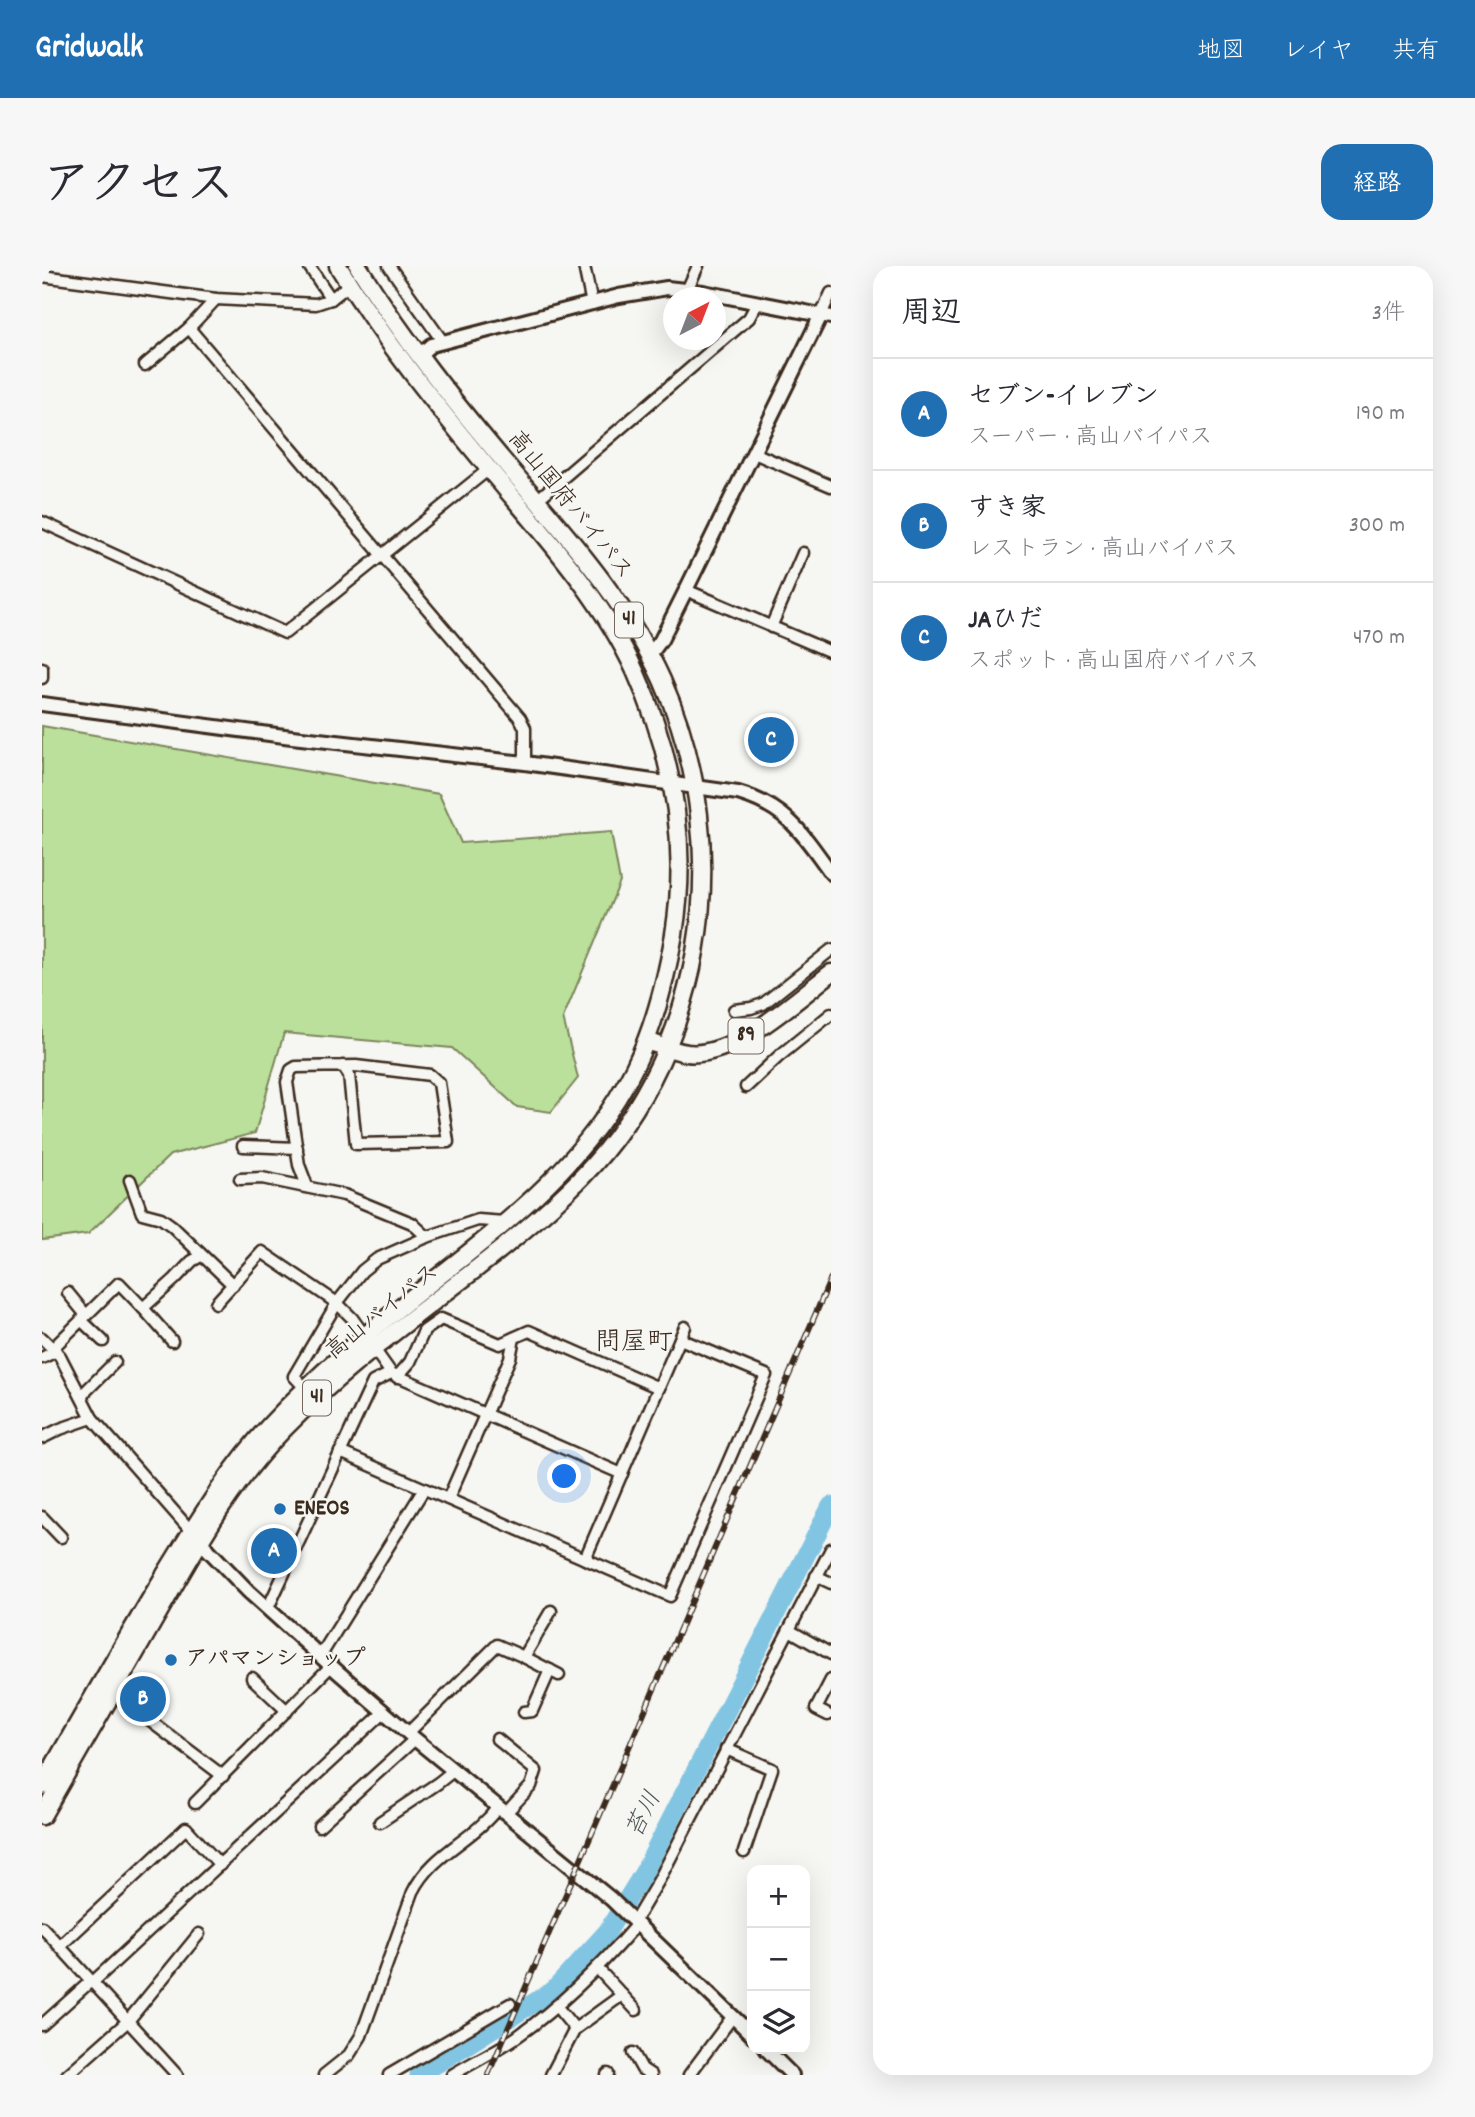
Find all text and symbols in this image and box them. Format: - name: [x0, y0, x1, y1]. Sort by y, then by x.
- text: Gridwalk: [35, 26, 144, 73]
- text: 地図: [1197, 35, 1245, 69]
- text: レイヤ: [1283, 35, 1354, 69]
- text: 共有: [1392, 35, 1440, 69]
- button: 経路: [1321, 144, 1433, 220]
- text: アクセス: [42, 153, 235, 223]
- north arrow: [663, 287, 726, 350]
- text: 周辺: [901, 294, 961, 337]
- text: 3件: [1372, 298, 1405, 331]
- text: セブン-イレブン: [968, 379, 1159, 416]
- text: A: [918, 398, 930, 431]
- text: 190 m: [1356, 398, 1405, 431]
- text: スーパー · 高山バイパス: [968, 422, 1212, 455]
- street label: 高山国府バイパス: [498, 424, 640, 588]
- text: すき家: [968, 491, 1046, 528]
- text: B: [919, 510, 929, 543]
- text: 300 m: [1349, 510, 1405, 543]
- text: レストラン · 高山バイパス: [968, 534, 1238, 567]
- road number: 41: [615, 602, 643, 638]
- text: JAひだ: [968, 603, 1044, 640]
- text: C: [918, 622, 930, 655]
- text: 470 m: [1353, 622, 1405, 655]
- text: スポット · 高山国府バイパス: [968, 646, 1259, 679]
- pin: C: [748, 714, 794, 766]
- road number: 89: [728, 1018, 764, 1054]
- street label: 高山バイパス: [319, 1257, 447, 1369]
- district label: 問屋町: [595, 1325, 673, 1362]
- road number: 41: [303, 1380, 331, 1416]
- your location: [547, 1459, 581, 1493]
- place label: ENEOS: [294, 1493, 350, 1526]
- marker: ENEOS: [272, 1501, 288, 1517]
- pin: A: [251, 1525, 297, 1577]
- place label: アパマンショップ: [185, 1644, 366, 1677]
- marker: アパマンショップ: [163, 1652, 179, 1668]
- pin: B: [120, 1673, 166, 1725]
- water label: 苔川: [619, 1786, 671, 1844]
- map controls: [747, 1865, 810, 2054]
- button: +: [747, 1865, 810, 1928]
- button: −: [747, 1928, 810, 1991]
- button: layers: [747, 1991, 810, 2054]

